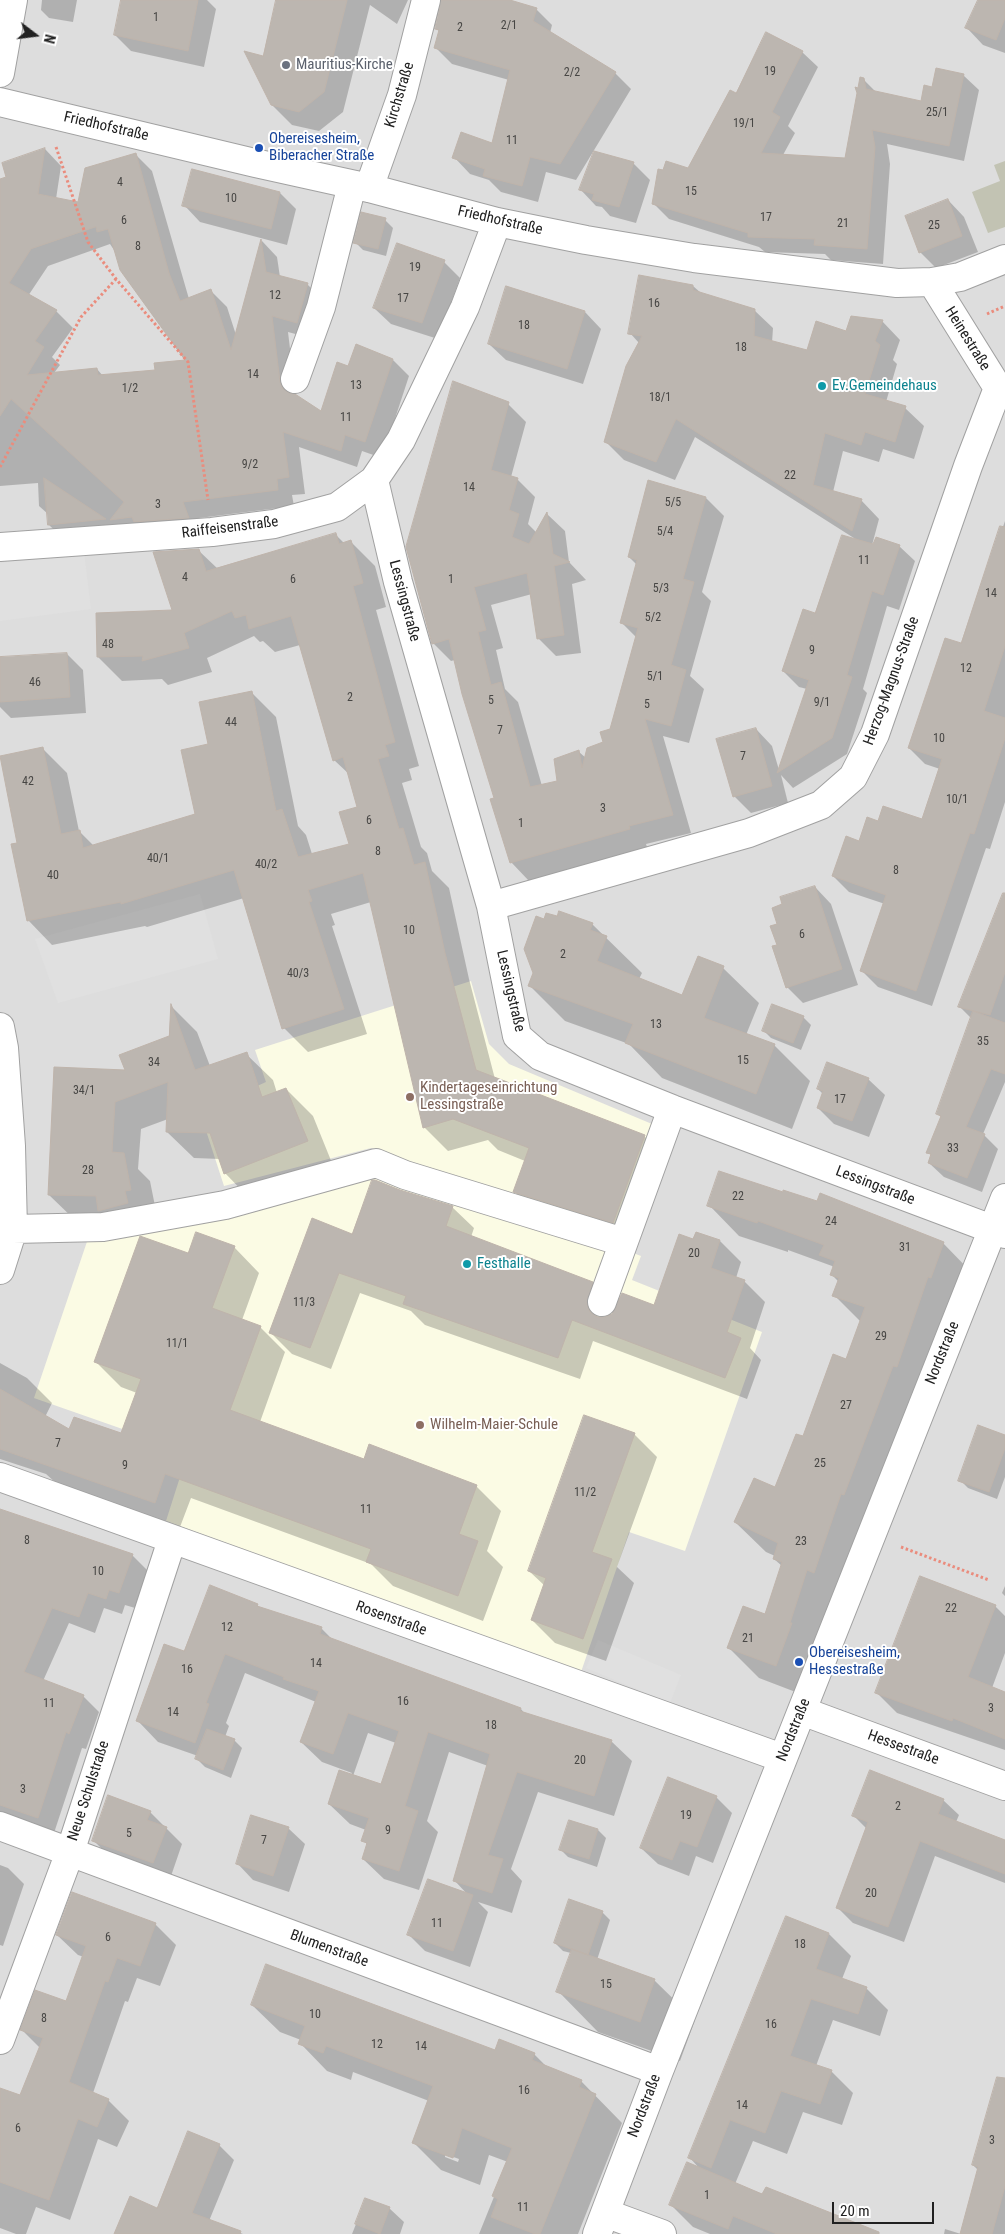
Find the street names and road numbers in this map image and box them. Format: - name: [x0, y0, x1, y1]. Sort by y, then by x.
- street label: Kirchstraße: [381, 60, 419, 130]
- street label: Friedhofstraße: [62, 108, 150, 146]
- street label: Friedhofstraße: [456, 202, 544, 240]
- street label: Heinestraße: [940, 304, 994, 374]
- street label: Raiffeisenstraße: [181, 513, 279, 543]
- street label: Lessingstraße: [384, 558, 424, 644]
- street label: Herzog-Magnus-Straße: [860, 614, 924, 748]
- street label: Lessingstraße: [492, 948, 528, 1034]
- street label: Lessingstraße: [833, 1163, 917, 1209]
- street label: Nordstraße: [922, 1319, 964, 1387]
- street label: Rosenstraße: [353, 1598, 429, 1640]
- street label: Nordstraße: [773, 1696, 815, 1764]
- street label: Hessestraße: [865, 1727, 941, 1769]
- street label: Neue Schulstraße: [64, 1739, 114, 1843]
- street label: Blumenstraße: [287, 1927, 371, 1971]
- street label: Nordstraße: [625, 2072, 665, 2140]

